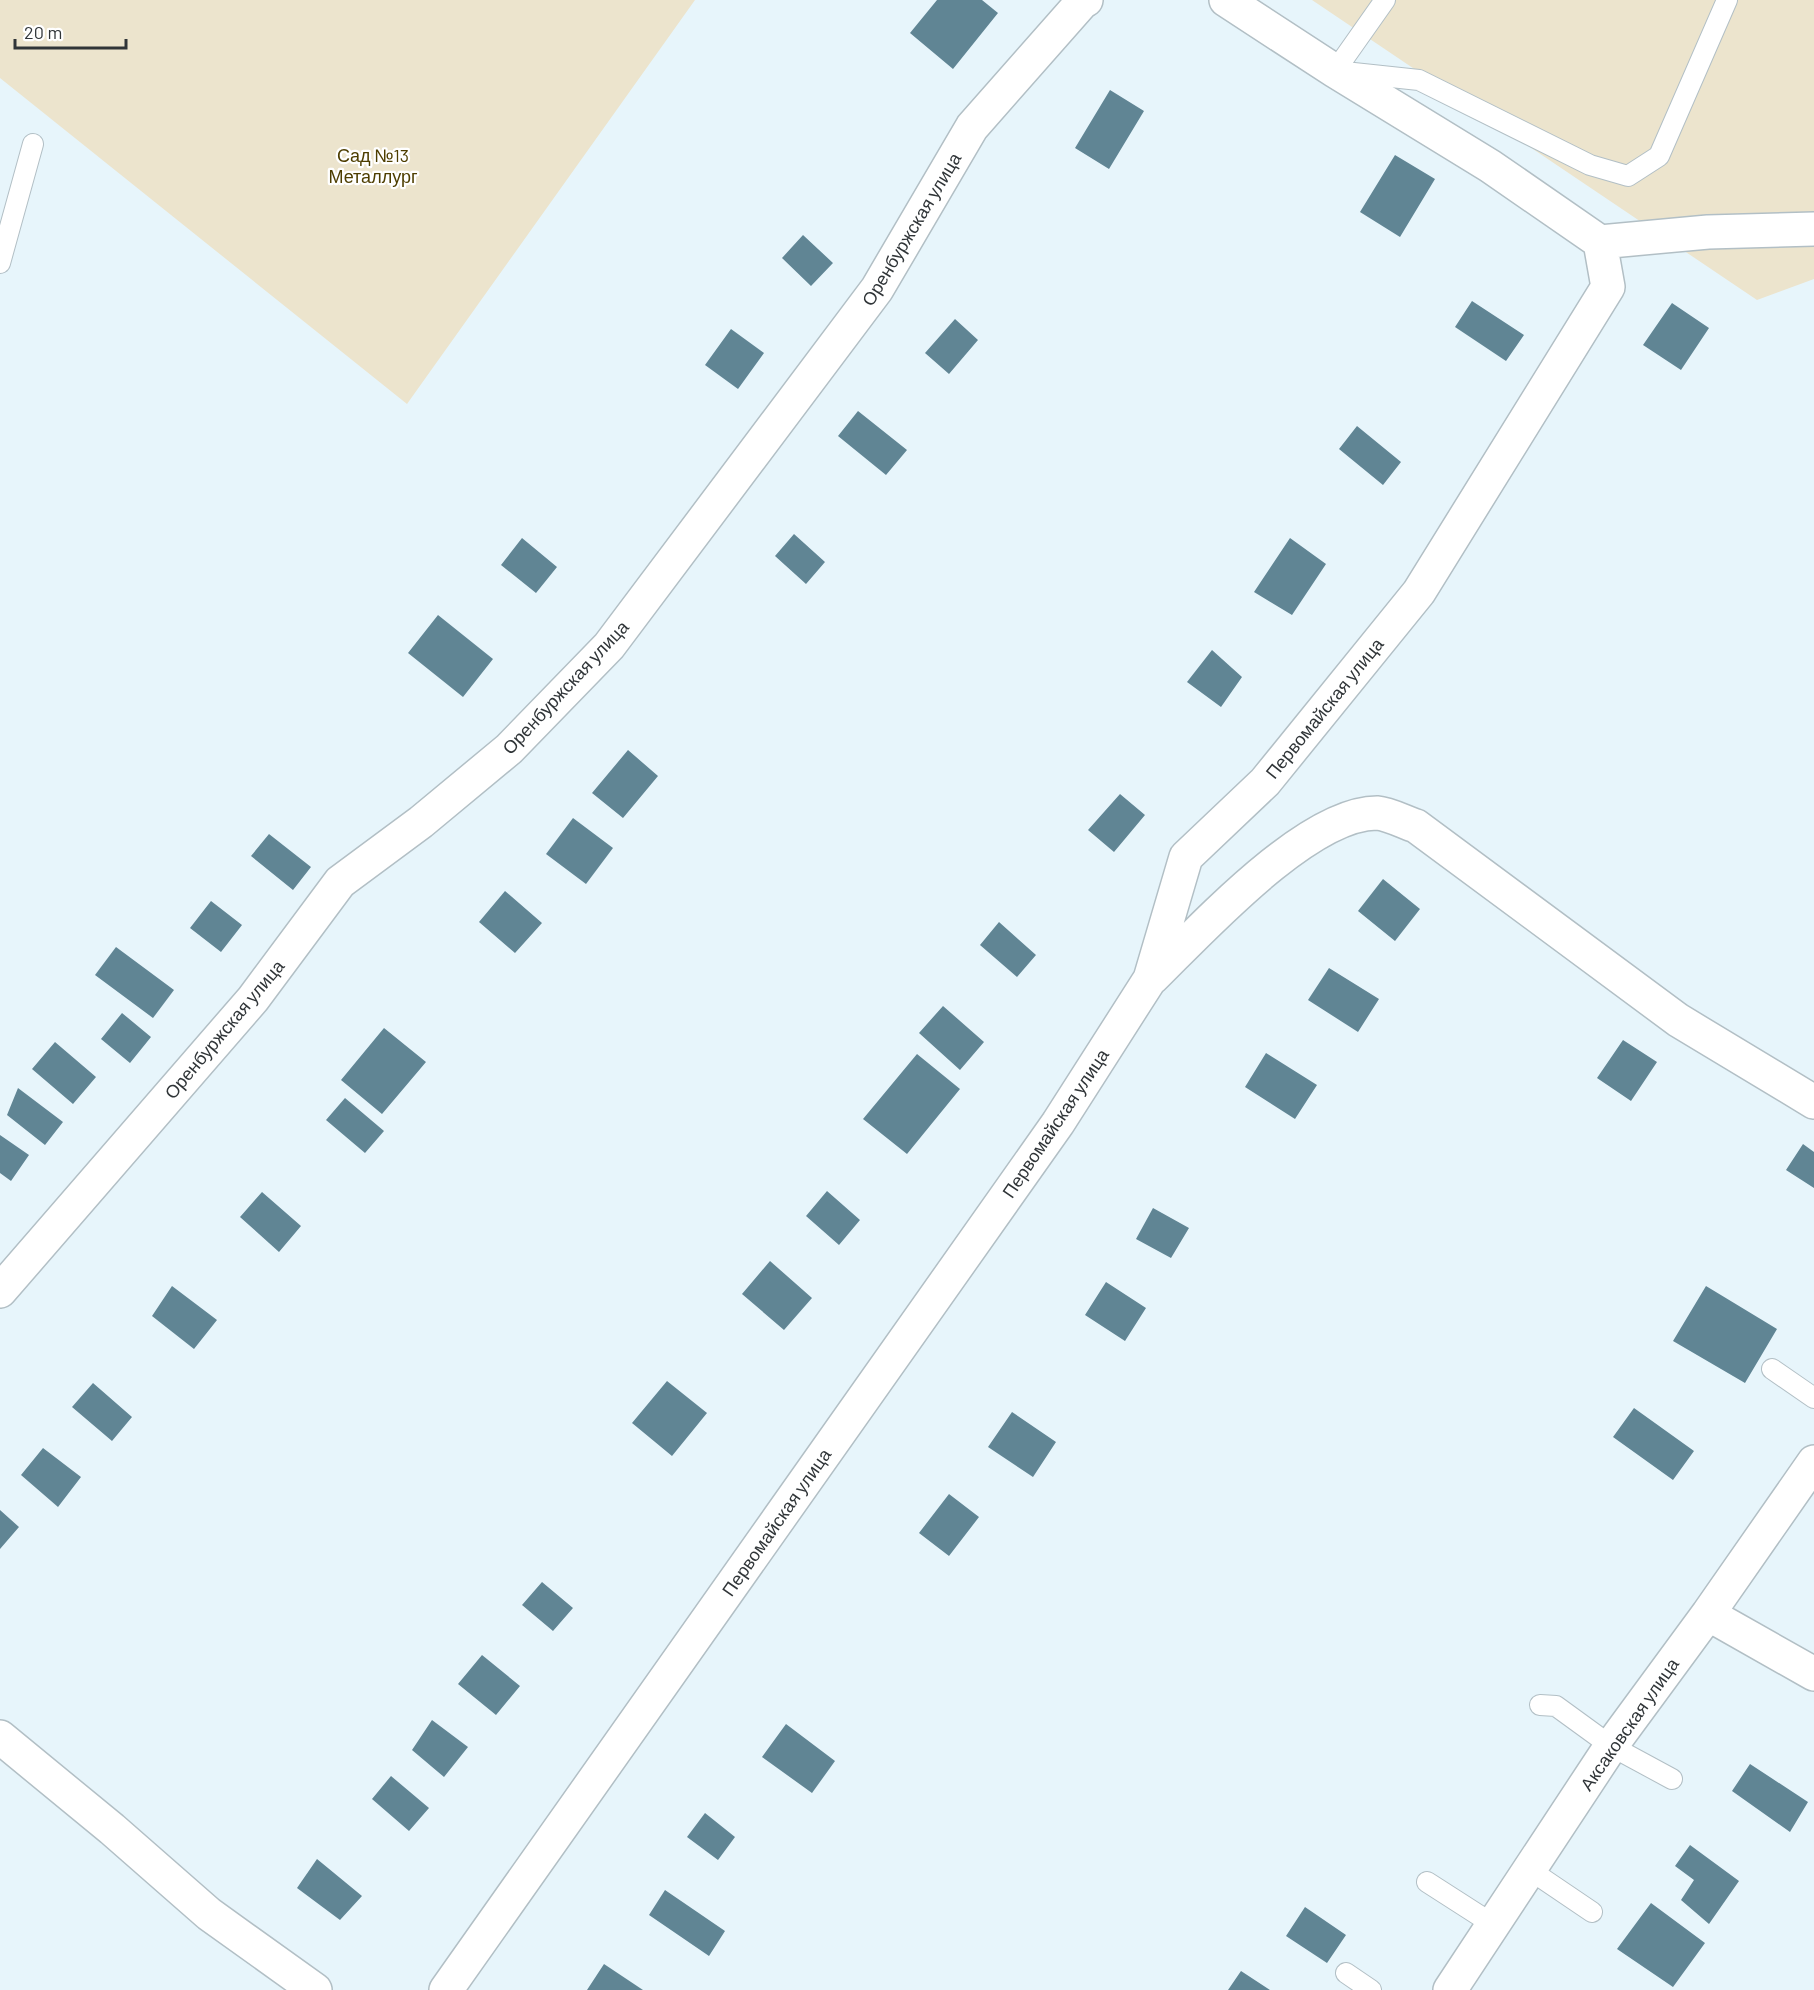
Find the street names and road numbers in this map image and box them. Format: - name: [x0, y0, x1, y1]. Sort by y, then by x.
- street label: Оренбуржская улица: [857, 148, 966, 310]
- street label: Оренбуржская улица: [497, 615, 633, 758]
- street label: Первомайская улица: [1260, 632, 1388, 783]
- street label: Оренбуржская улица: [159, 954, 289, 1103]
- street label: Первомайская улица: [997, 1044, 1114, 1202]
- street label: Первомайская улица: [717, 1443, 836, 1600]
- street label: Аксаковская улица: [1575, 1653, 1684, 1794]

